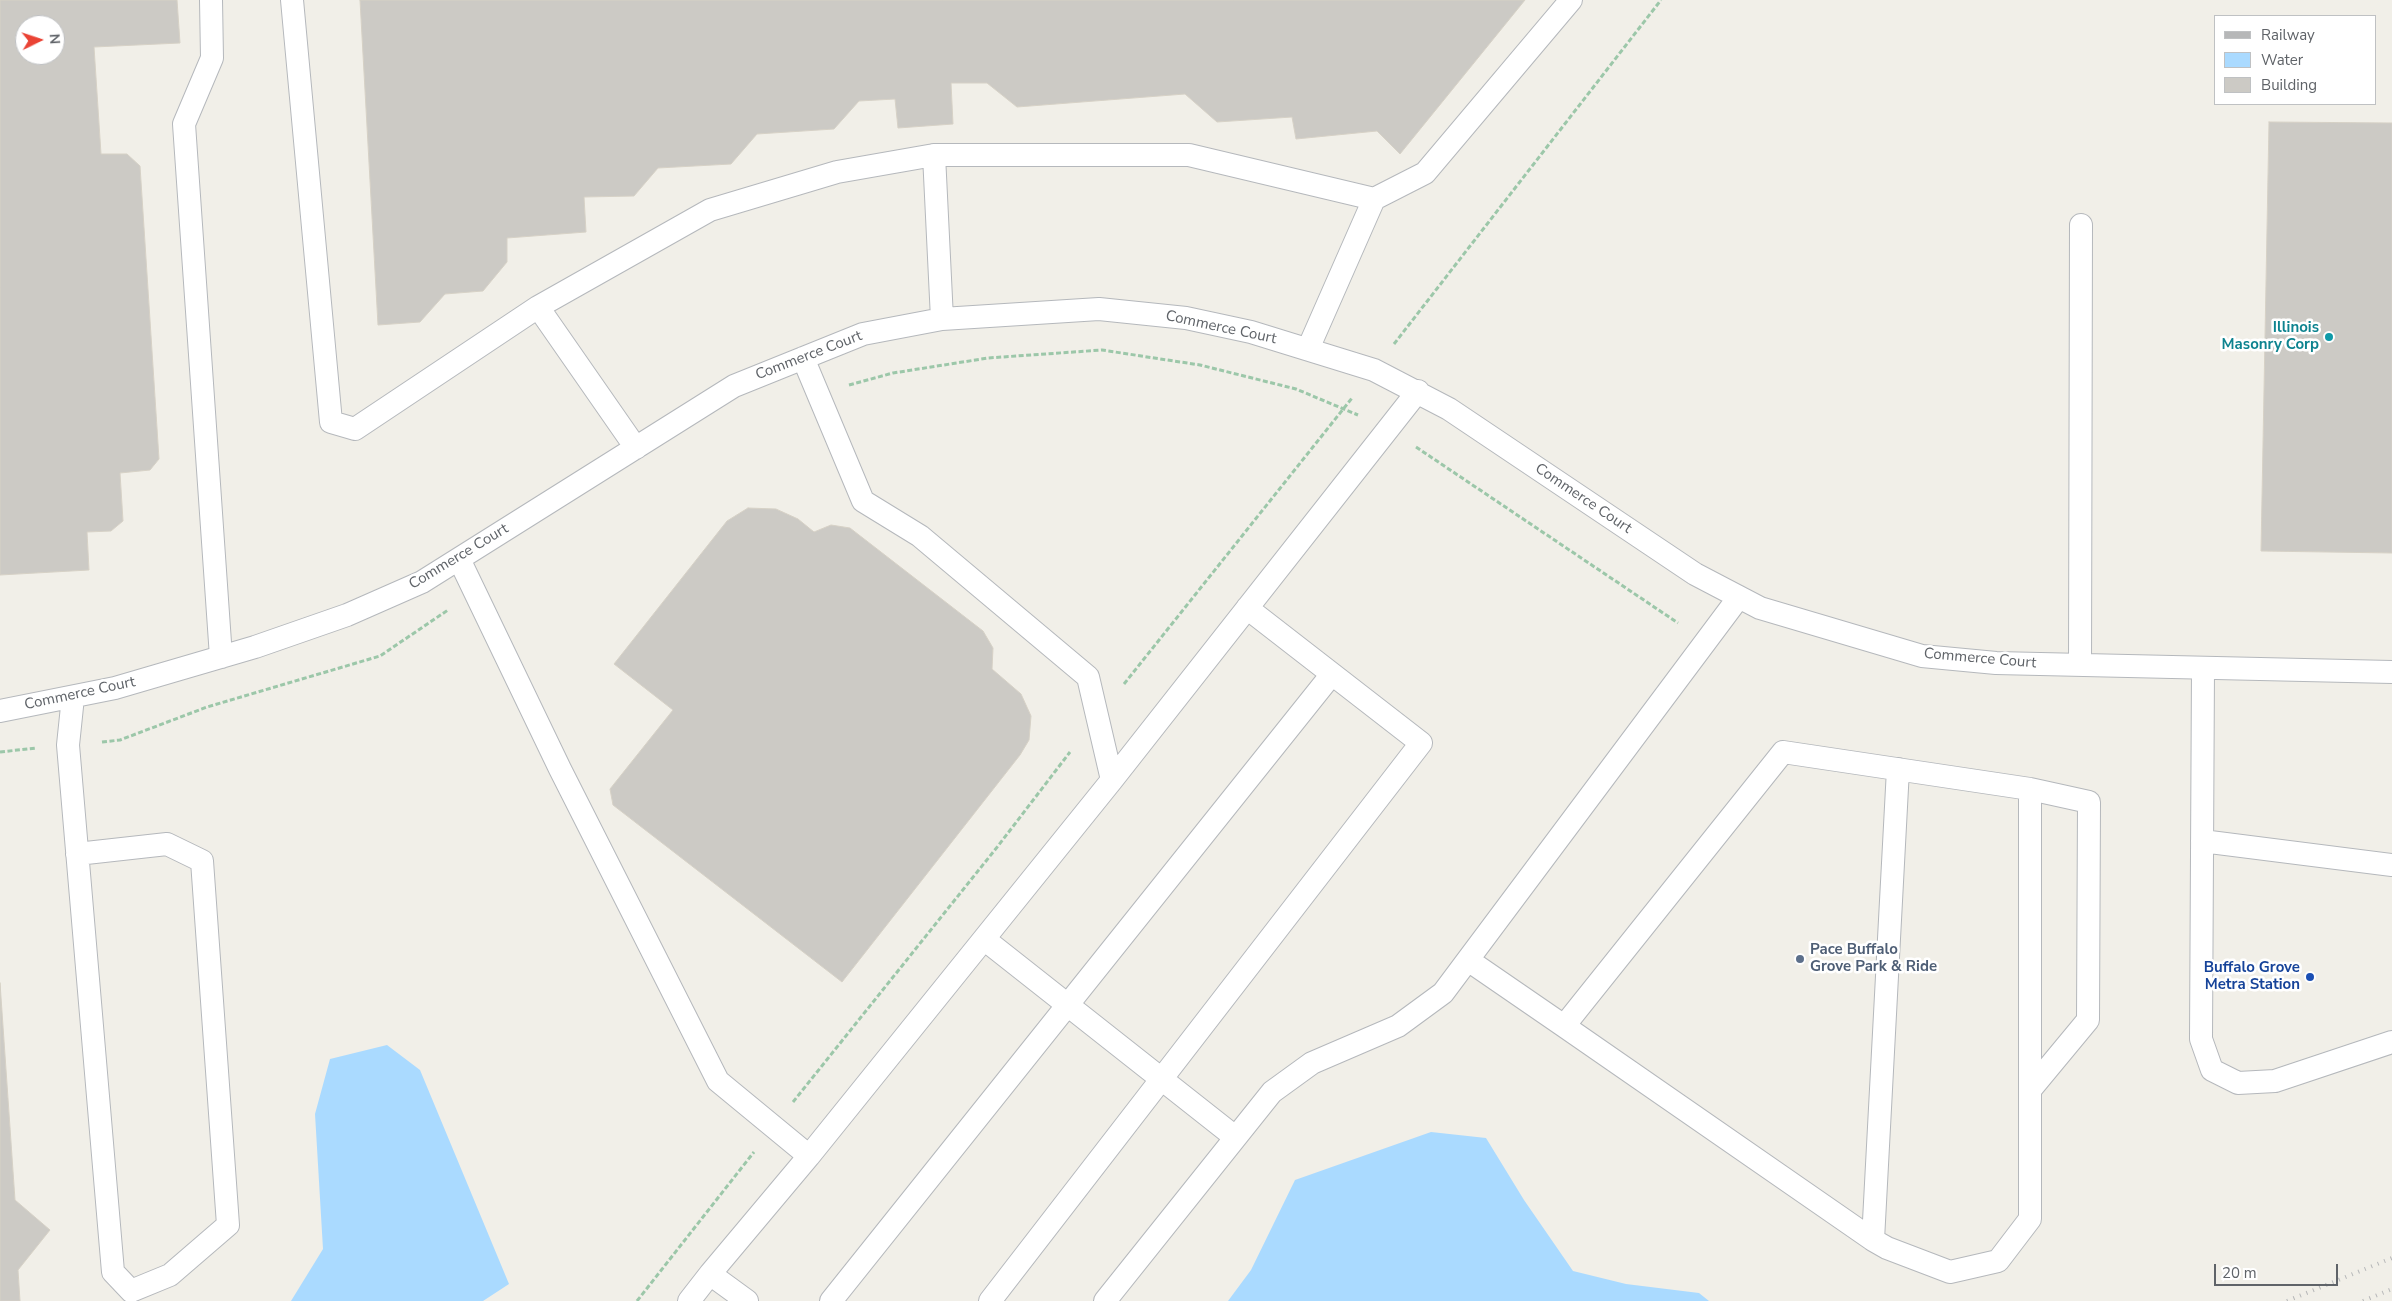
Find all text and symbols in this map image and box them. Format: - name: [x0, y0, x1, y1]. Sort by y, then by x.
- north arrow: [15, 15, 65, 65]
- legend: [2214, 15, 2377, 105]
- text: Railway: [2261, 25, 2315, 45]
- text: N: [45, 33, 64, 45]
- text: Water: [2261, 50, 2303, 70]
- text: Building: [2261, 75, 2317, 95]
- street label: Commerce Court: [1164, 307, 1278, 349]
- place label: Illinois Masonry Corp: [2222, 319, 2319, 354]
- street label: Commerce Court: [753, 327, 865, 385]
- marker: Illinois Masonry Corp: [2323, 331, 2335, 343]
- street label: Commerce Court: [1531, 460, 1635, 538]
- street label: Commerce Court: [406, 520, 512, 594]
- street label: Commerce Court: [1923, 645, 2037, 673]
- street label: Commerce Court: [23, 673, 137, 715]
- place label: Pace Buffalo Grove Park & Ride: [1810, 941, 1937, 976]
- marker: Pace Buffalo Grove Park & Ride: [1794, 953, 1806, 965]
- place label: Buffalo Grove Metra Station: [2204, 959, 2300, 994]
- marker: Buffalo Grove Metra Station: [2304, 971, 2316, 983]
- scale bar: [2217, 1254, 2341, 1286]
- text: 20 m: [2222, 1263, 2257, 1283]

